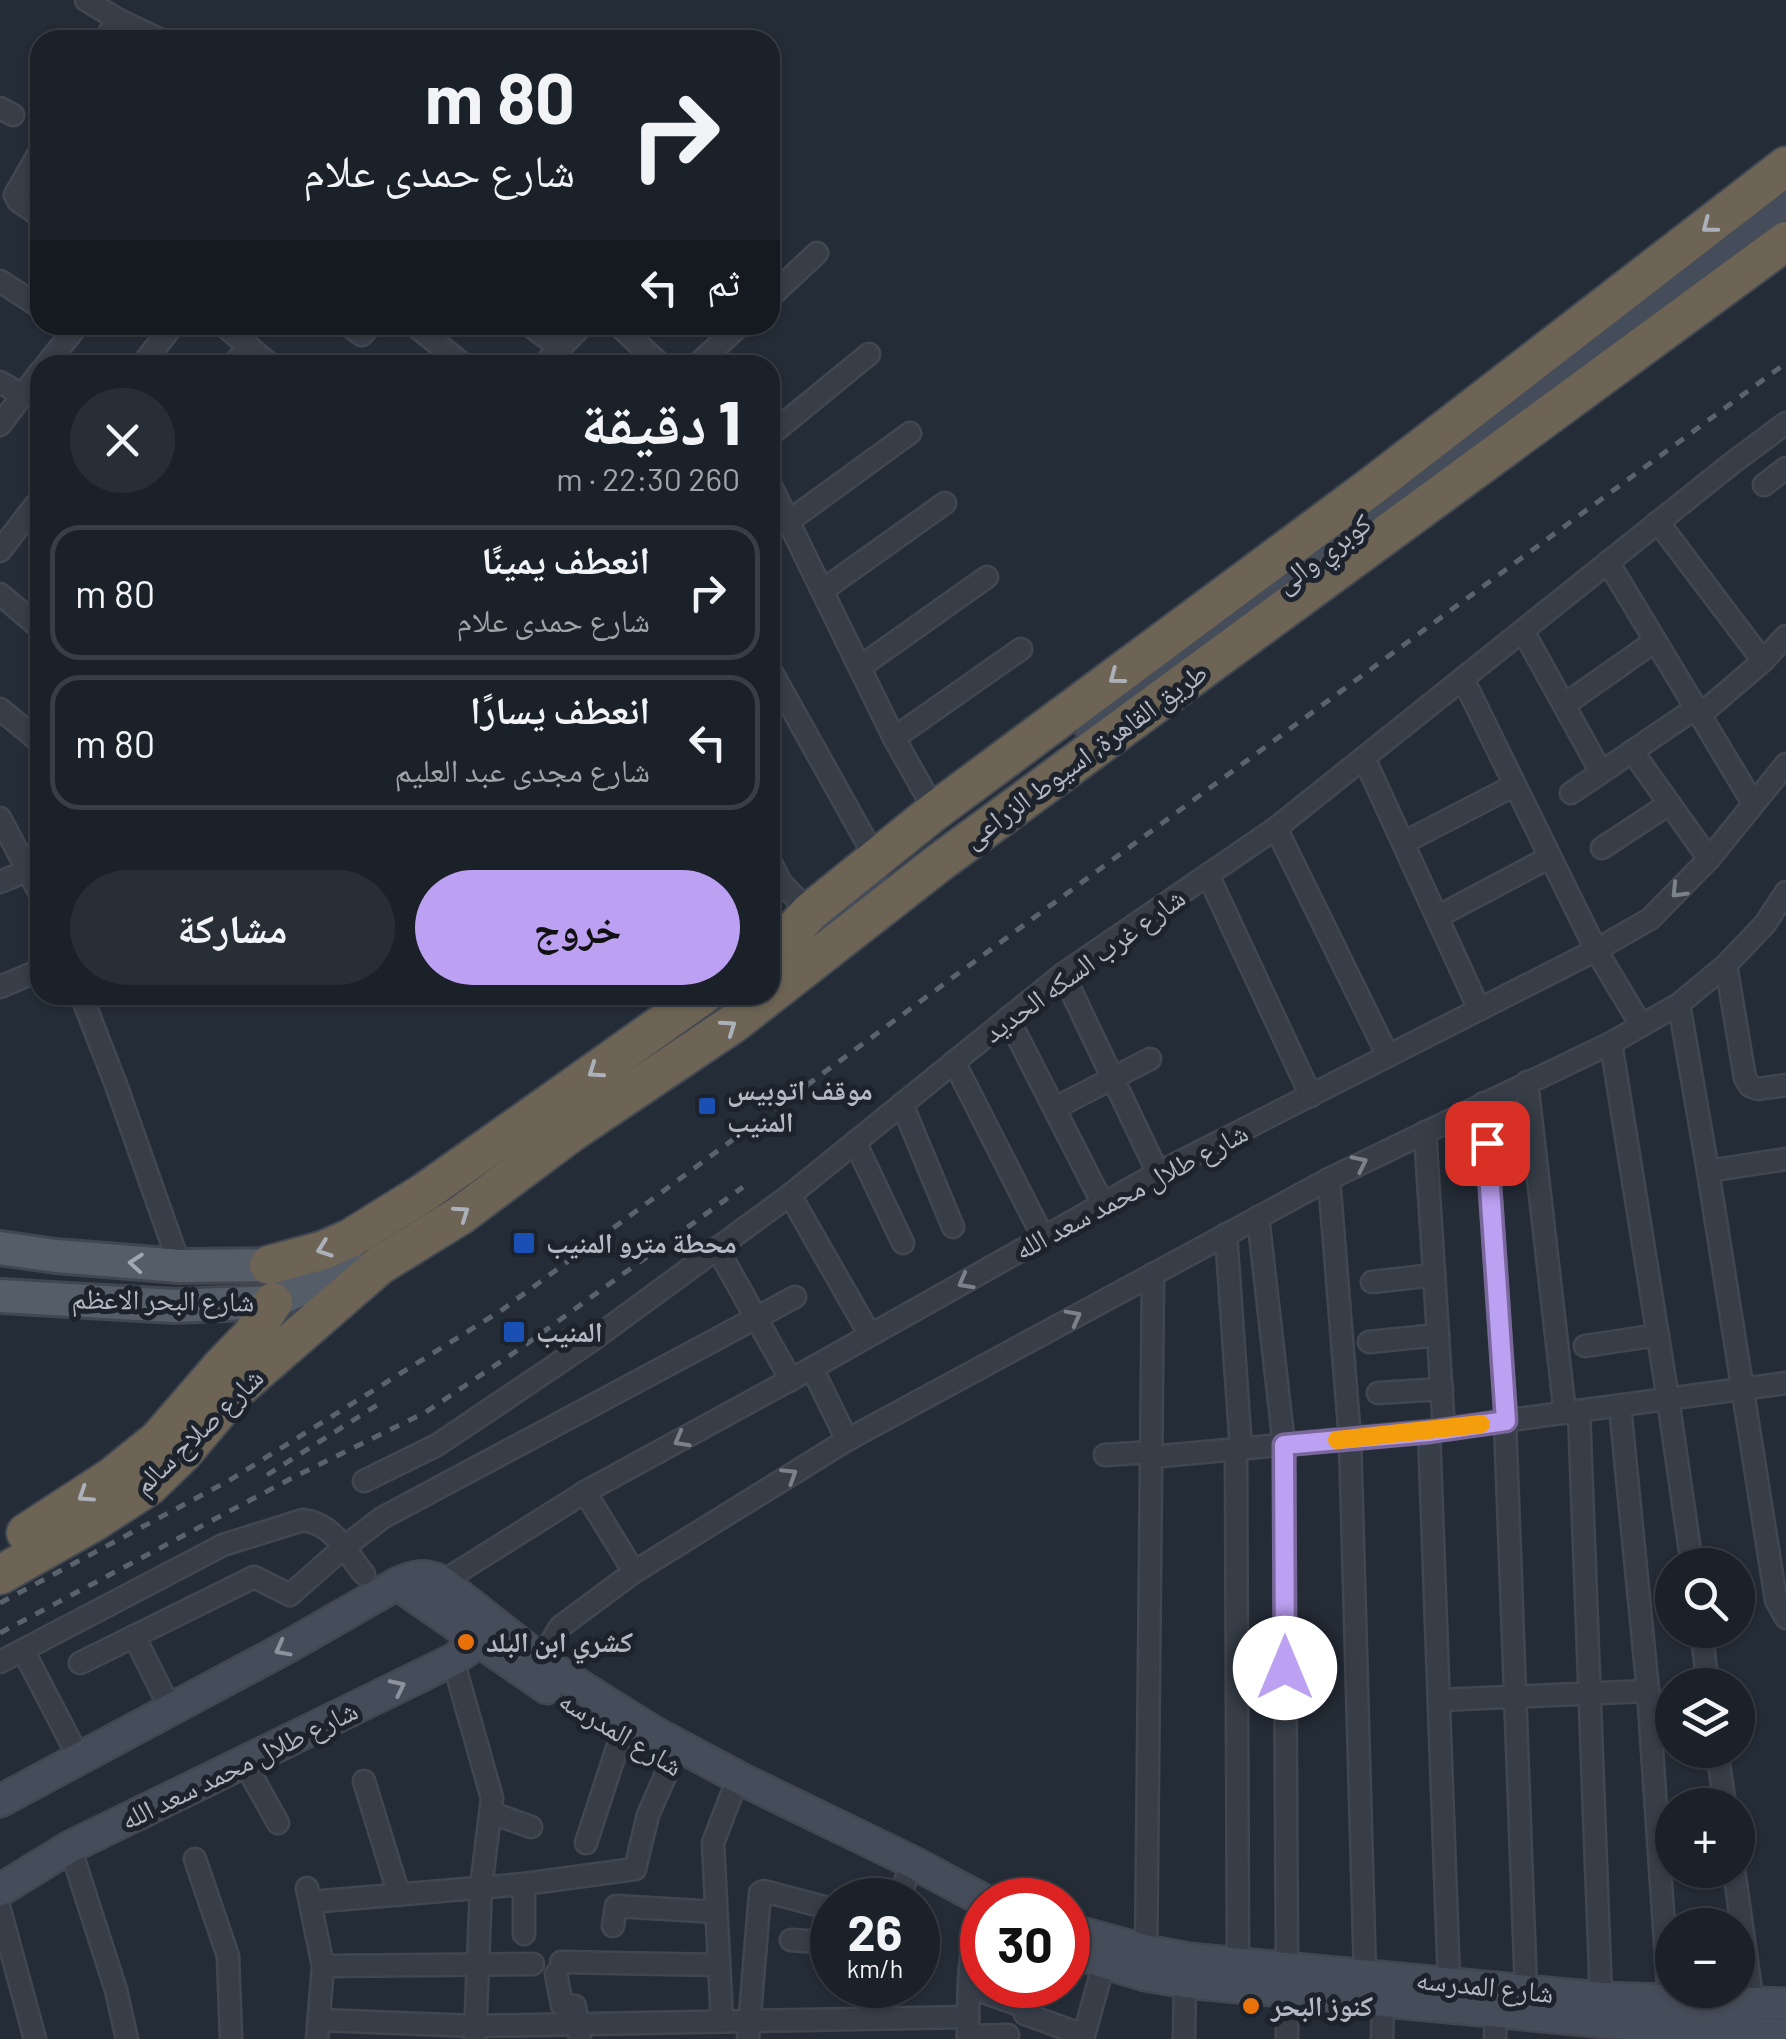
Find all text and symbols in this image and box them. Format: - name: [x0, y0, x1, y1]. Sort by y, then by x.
- text: 80 m: [425, 54, 575, 138]
- icon: right: [610, 70, 740, 200]
- text: شارع حمدى علام: [303, 142, 575, 196]
- one-way arrow: [1702, 214, 1720, 232]
- text: ثم: [707, 258, 740, 304]
- icon: left: [632, 260, 687, 315]
- text: 1 دقيقة: [581, 385, 740, 457]
- button: close: [70, 388, 175, 493]
- text: 260 m · 22:30: [556, 459, 740, 497]
- street label: كوبري والى: [1268, 505, 1382, 605]
- text: انعطف يمينًا: [481, 536, 650, 582]
- icon: right: [680, 565, 735, 620]
- text: 80 m: [75, 570, 155, 616]
- text: شارع حمدى علام: [457, 600, 650, 638]
- street label: طريق القاهرة, اسيوط الزراعى: [956, 654, 1214, 856]
- one-way arrow: [1109, 665, 1127, 682]
- text: انعطف يسارًا: [470, 686, 650, 732]
- icon: left: [680, 715, 735, 770]
- text: 80 m: [75, 720, 155, 766]
- text: شارع مجدى عبد العليم: [395, 750, 650, 788]
- button: مشاركة: [70, 870, 395, 985]
- button: خروج: [415, 870, 740, 985]
- street label: شارع غرب السكه الحديد: [976, 880, 1192, 1050]
- one-way arrow: [1672, 880, 1690, 898]
- one-way arrow: [717, 1021, 736, 1039]
- one-way arrow: [588, 1059, 606, 1077]
- place label: موقف اتوبيس المنيب: [727, 1072, 873, 1139]
- marker: موقف اتوبيس المنيب: [696, 1095, 718, 1117]
- pin: [1445, 1101, 1530, 1186]
- street label: شارع طلال محمد سعد الله: [1008, 1114, 1254, 1268]
- icon: arrive: [1460, 1116, 1515, 1171]
- one-way arrow: [1350, 1156, 1368, 1176]
- one-way arrow: [451, 1207, 470, 1225]
- place label: محطة مترو المنيب: [546, 1225, 737, 1260]
- marker: محطة مترو المنيب: [511, 1230, 537, 1256]
- one-way arrow: [316, 1237, 333, 1258]
- one-way arrow: [128, 1252, 144, 1274]
- one-way arrow: [957, 1269, 975, 1289]
- street label: شارع البحر الاعظم: [71, 1280, 255, 1321]
- one-way arrow: [1063, 1309, 1081, 1329]
- place label: المنيب: [536, 1314, 603, 1349]
- marker: المنيب: [501, 1319, 527, 1345]
- street label: شارع صلاح سالم: [125, 1360, 271, 1503]
- one-way arrow: [673, 1428, 691, 1447]
- one-way arrow: [779, 1468, 797, 1487]
- one-way arrow: [78, 1483, 96, 1502]
- map controls: [1655, 1548, 1755, 2008]
- button: search: [1655, 1548, 1755, 1648]
- position arrow: [1233, 1616, 1337, 1720]
- place label: كشري ابن البلد: [486, 1624, 633, 1665]
- marker: كشري ابن البلد: [455, 1631, 477, 1653]
- one-way arrow: [274, 1637, 292, 1657]
- button: layers: [1655, 1668, 1755, 1768]
- one-way arrow: [388, 1679, 406, 1699]
- street label: شارع المدرسه: [553, 1682, 689, 1784]
- street label: شارع طلال محمد سعد الله: [114, 1692, 364, 1838]
- button: +: [1655, 1788, 1755, 1888]
- speed limit sign: 30: [960, 1878, 1090, 2008]
- text: 26: [848, 1901, 902, 1961]
- button: −: [1655, 1908, 1755, 2008]
- text: km/h: [847, 1953, 903, 1983]
- street label: شارع المدرسه: [1414, 1961, 1556, 2011]
- place label: كنوز البحر: [1270, 1988, 1373, 2023]
- marker: كنوز البحر: [1240, 1995, 1262, 2017]

